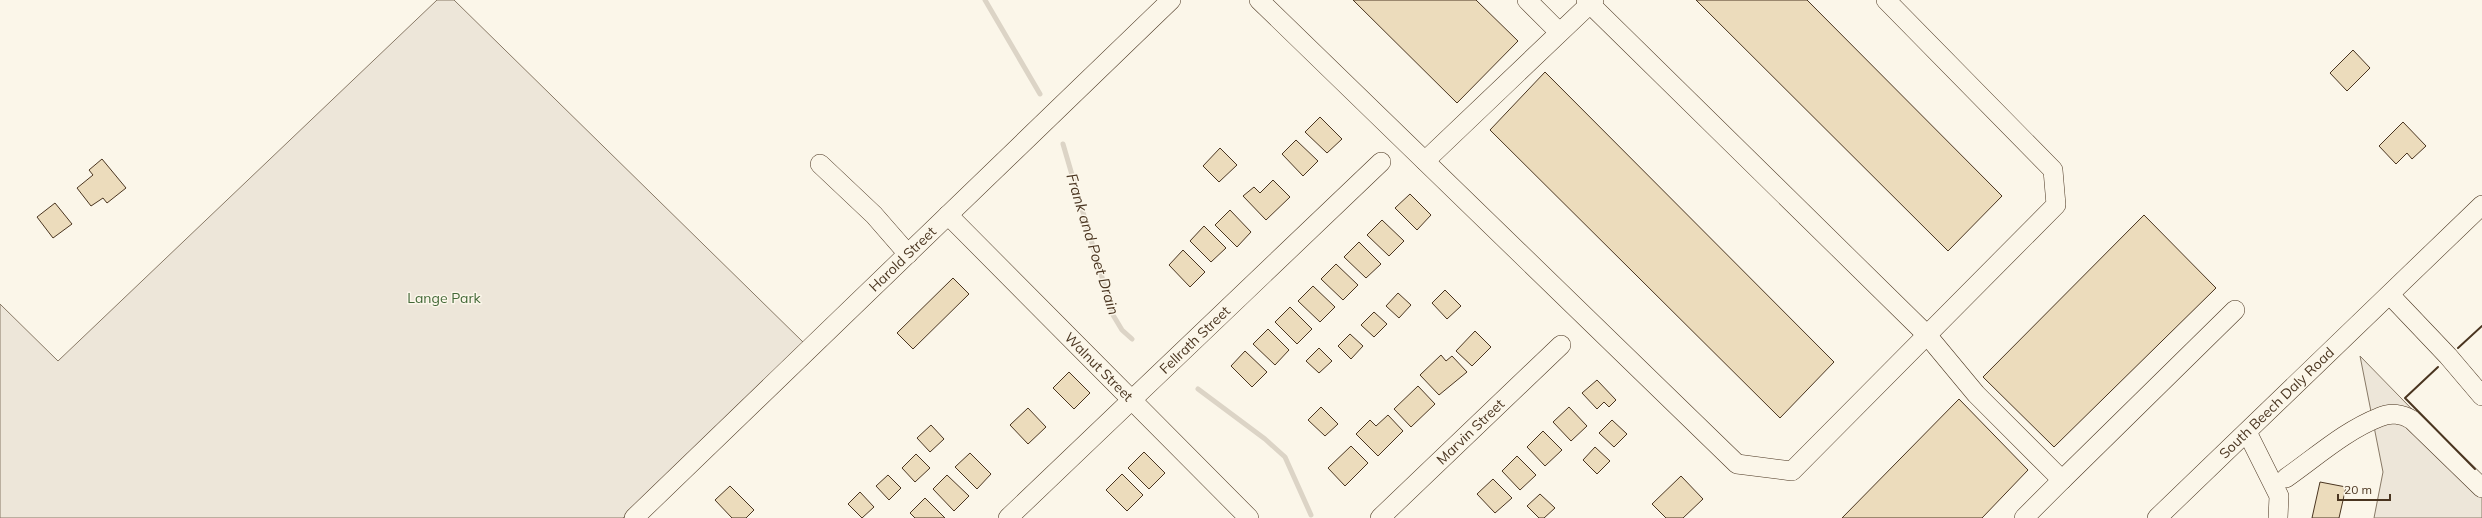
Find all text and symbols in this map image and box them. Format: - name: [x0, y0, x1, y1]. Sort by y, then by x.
- water label: Frank and Poet Drain: [1062, 171, 1124, 317]
- street label: Harold Street: [865, 223, 940, 295]
- park label: Lange Park: [407, 289, 481, 307]
- street label: Fellrath Street: [1156, 302, 1234, 378]
- street label: Walnut Street: [1061, 329, 1137, 405]
- street label: South Beech Daly Road: [2215, 343, 2338, 462]
- street label: Marvin Street: [1433, 395, 1508, 468]
- scale bar: [2338, 476, 2390, 502]
- text: 20 m: [2344, 482, 2372, 497]

